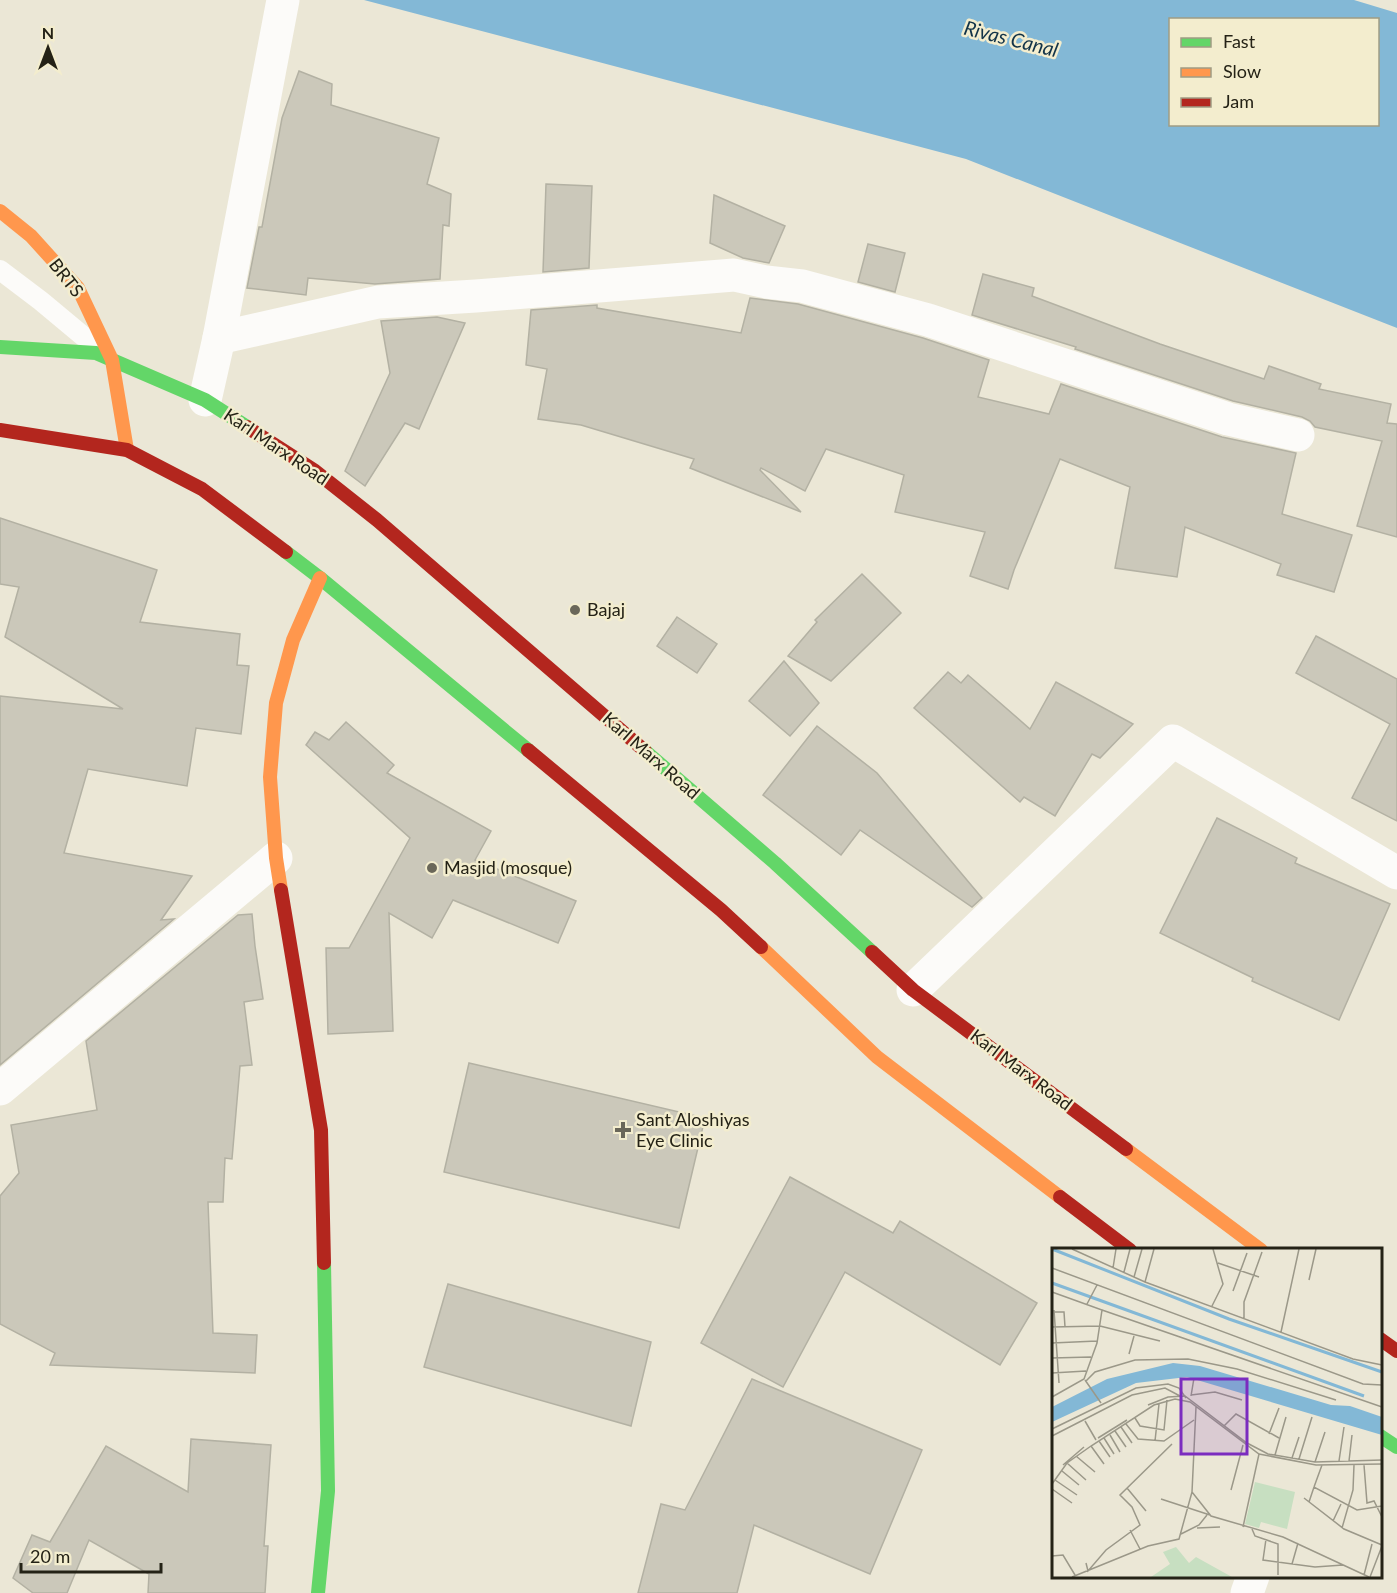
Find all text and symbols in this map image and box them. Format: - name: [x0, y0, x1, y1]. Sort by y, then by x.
- water label: Rivas Canal: [962, 15, 1061, 61]
- north arrow: [18, 18, 78, 78]
- legend: [1169, 18, 1379, 126]
- text: N: [42, 23, 54, 42]
- text: Fast: [1223, 30, 1256, 52]
- text: Slow: [1223, 60, 1261, 82]
- text: Jam: [1223, 90, 1254, 112]
- street label: BRTS: [45, 254, 89, 301]
- street label: Karl Marx Road: [220, 403, 333, 489]
- place label: Bajaj: [587, 598, 625, 620]
- marker: Bajaj: [568, 603, 582, 617]
- street label: Karl Marx Road: [599, 707, 705, 803]
- place label: Masjid (mosque): [444, 856, 572, 878]
- marker: Masjid (mosque): [425, 861, 439, 875]
- street label: Karl Marx Road: [966, 1024, 1077, 1115]
- place label: Sant Aloshiyas Eye Clinic: [636, 1108, 750, 1151]
- marker: Sant Aloshiyas Eye Clinic: [614, 1121, 632, 1139]
- inset map: [1052, 1248, 1382, 1578]
- scale bar: [21, 1536, 160, 1574]
- text: 20 m: [30, 1545, 70, 1567]

